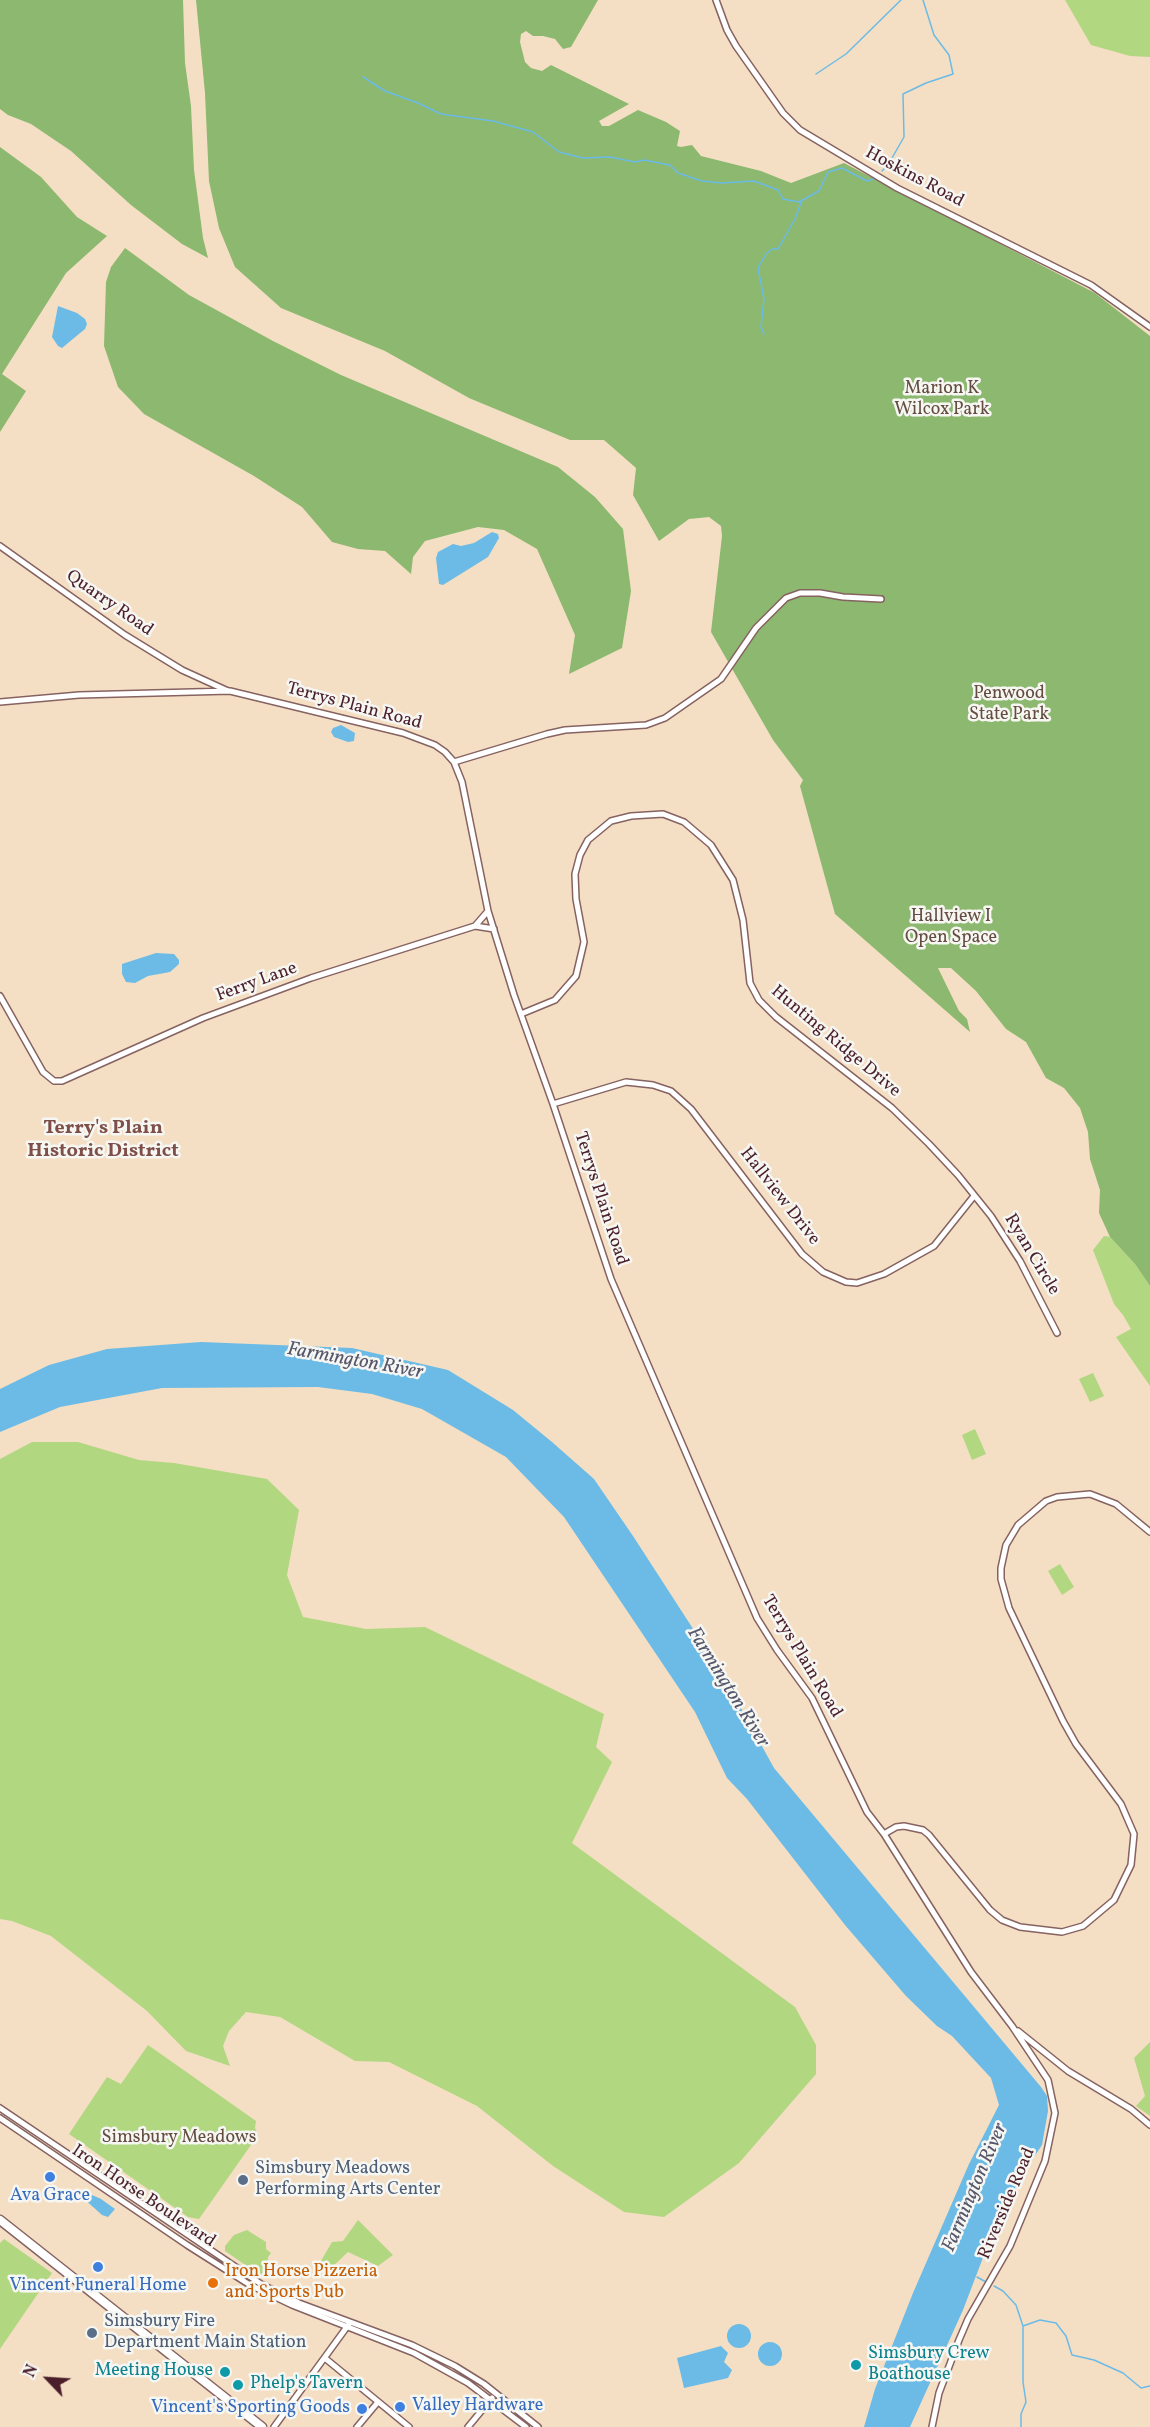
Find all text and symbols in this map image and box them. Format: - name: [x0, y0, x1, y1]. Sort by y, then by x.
- street label: Hoskins Road: [861, 143, 967, 213]
- park label: Marion K Wilcox Park: [894, 379, 990, 422]
- street label: Quarry Road: [61, 566, 157, 642]
- street label: Terrys Plain Road: [284, 679, 424, 735]
- park label: Penwood State Park: [969, 684, 1049, 726]
- park label: Hallview I Open Space: [905, 907, 997, 950]
- street label: Ferry Lane: [214, 958, 300, 1008]
- street label: Hunting Ridge Drive: [766, 981, 904, 1103]
- district label: Terry's Plain Historic District: [27, 1117, 179, 1164]
- street label: Terrys Plain Road: [568, 1129, 632, 1269]
- street label: Hallview Drive: [734, 1144, 824, 1250]
- street label: Ryan Circle: [998, 1210, 1064, 1300]
- water label: Farmington River: [285, 1338, 425, 1386]
- street label: Terrys Plain Road: [756, 1592, 846, 1722]
- water label: Farmington River: [680, 1623, 774, 1753]
- water label: Farmington River: [938, 2120, 1014, 2256]
- park label: Simsbury Meadows: [102, 2128, 256, 2150]
- street label: Iron Horse Boulevard: [67, 2141, 219, 2253]
- street label: Riverside Road: [975, 2145, 1041, 2263]
- place label: Simsbury Meadows Performing Arts Center: [255, 2159, 440, 2202]
- marker: Ava Grace: [43, 2170, 57, 2184]
- marker: Simsbury Meadows Performing Arts Center: [236, 2173, 250, 2187]
- place label: Ava Grace: [10, 2186, 90, 2208]
- marker: Vincent Funeral Home: [91, 2260, 105, 2274]
- place label: Iron Horse Pizzeria and Sports Pub: [225, 2262, 378, 2304]
- place label: Vincent Funeral Home: [10, 2276, 186, 2298]
- marker: Iron Horse Pizzeria and Sports Pub: [206, 2276, 220, 2290]
- place label: Simsbury Fire Department Main Station: [104, 2312, 306, 2354]
- marker: Simsbury Fire Department Main Station: [85, 2326, 99, 2340]
- place label: Simsbury Crew Boathouse: [868, 2344, 989, 2386]
- north arrow: [18, 2349, 78, 2409]
- marker: Simsbury Crew Boathouse: [849, 2358, 863, 2372]
- text: N: [19, 2361, 44, 2381]
- place label: Meeting House: [95, 2361, 213, 2383]
- marker: Meeting House: [218, 2365, 232, 2379]
- place label: Phelp's Tavern: [250, 2374, 363, 2396]
- marker: Phelp's Tavern: [231, 2378, 245, 2392]
- place label: Valley Hardware: [412, 2396, 543, 2418]
- place label: Vincent's Sporting Goods: [151, 2398, 350, 2420]
- marker: Valley Hardware: [393, 2400, 407, 2414]
- marker: Vincent's Sporting Goods: [355, 2402, 369, 2416]

